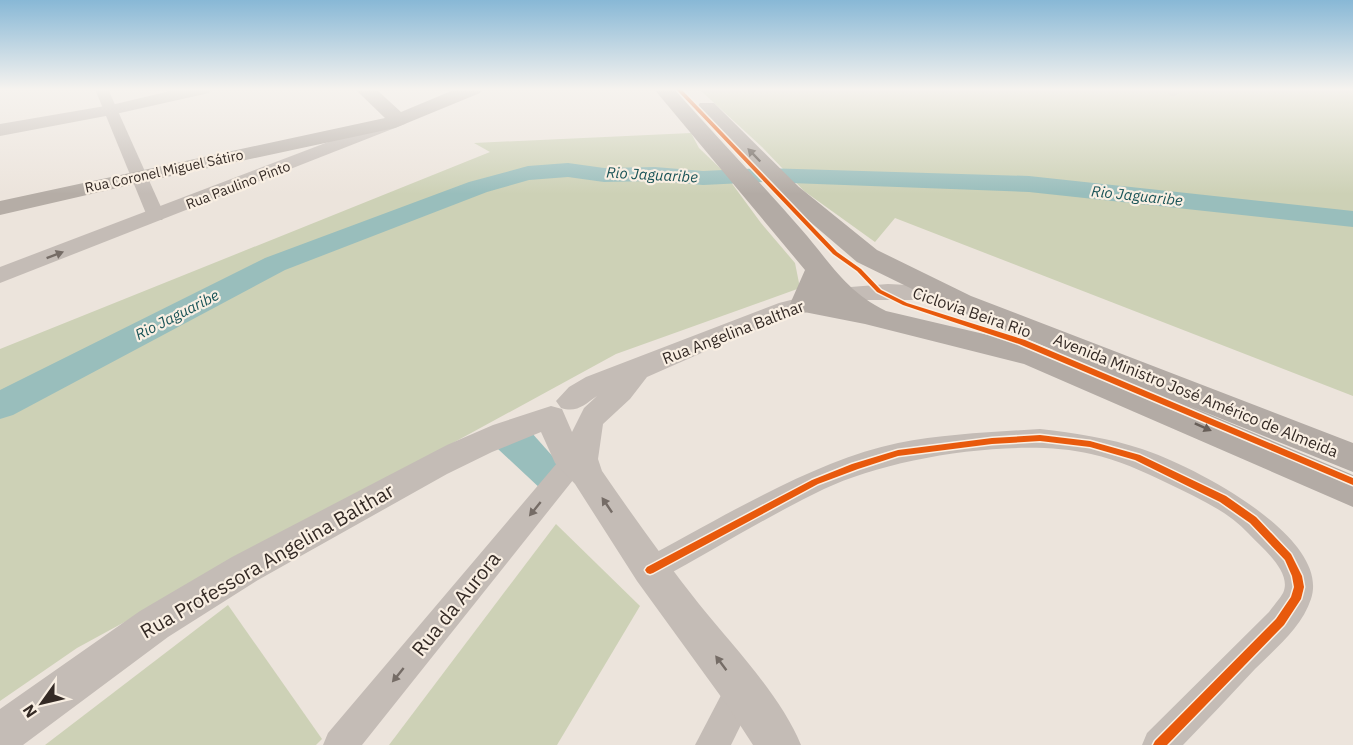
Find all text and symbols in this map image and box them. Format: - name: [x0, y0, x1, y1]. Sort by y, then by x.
- street label: Rua Coronel Miguel Sátiro: [83, 145, 245, 197]
- one-way arrow: [748, 148, 762, 162]
- street label: Rua Paulino Pinto: [183, 157, 293, 213]
- water label: Rio Jaguaribe: [606, 163, 699, 186]
- water label: Rio Jaguaribe: [1090, 181, 1184, 210]
- one-way arrow: [46, 250, 64, 260]
- street label: Ciclovia Beira Rio: [910, 282, 1034, 342]
- water label: Rio Jaguaribe: [132, 285, 222, 344]
- street label: Rua Angelina Balthar: [659, 296, 807, 368]
- street label: Avenida Ministro José Américo de Almeida: [1051, 329, 1342, 462]
- one-way arrow: [1195, 422, 1213, 432]
- street label: Rua Professora Angelina Balthar: [135, 477, 399, 644]
- one-way arrow: [602, 497, 613, 513]
- one-way arrow: [529, 501, 542, 516]
- street label: Rua da Aurora: [405, 546, 506, 662]
- one-way arrow: [715, 655, 728, 671]
- one-way arrow: [391, 667, 404, 683]
- north arrow: [12, 673, 72, 733]
- text: N: [18, 701, 41, 722]

